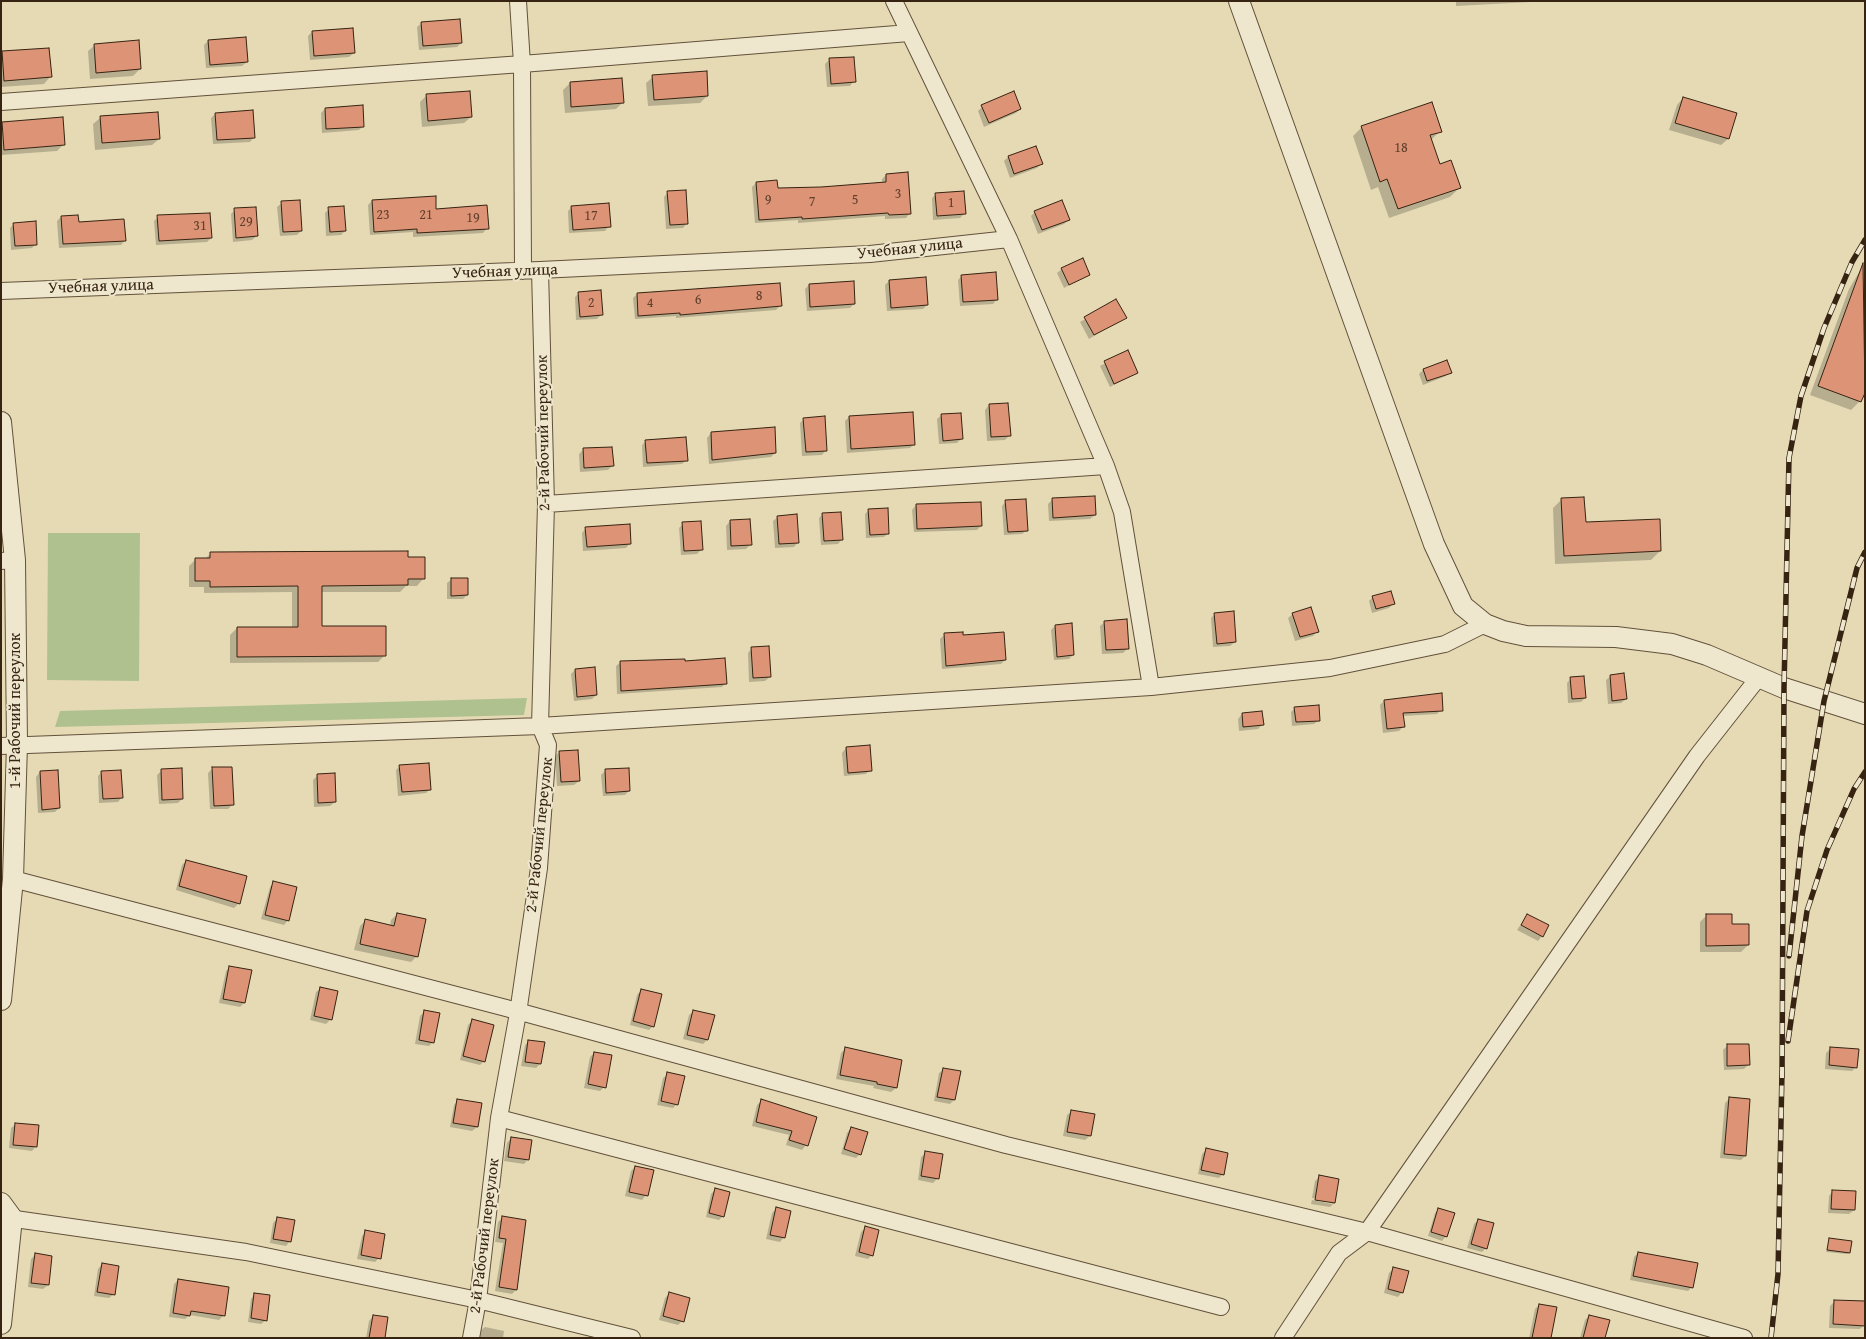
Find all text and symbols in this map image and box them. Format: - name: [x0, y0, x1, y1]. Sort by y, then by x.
- house number: 18: [1394, 140, 1408, 156]
- house number: 3: [895, 186, 901, 202]
- house number: 9: [765, 192, 771, 208]
- house number: 5: [852, 192, 858, 208]
- house number: 7: [809, 194, 815, 210]
- house number: 1: [948, 195, 954, 211]
- house number: 23: [376, 207, 390, 223]
- house number: 21: [419, 207, 433, 223]
- house number: 17: [584, 208, 598, 224]
- house number: 19: [466, 210, 480, 226]
- house number: 29: [239, 214, 253, 230]
- house number: 31: [193, 218, 207, 234]
- street label: Учебная улица: [856, 234, 964, 264]
- street label: Учебная улица: [452, 261, 558, 283]
- street label: Учебная улица: [48, 276, 154, 298]
- house number: 8: [756, 288, 762, 304]
- house number: 6: [695, 292, 701, 308]
- house number: 2: [588, 295, 594, 311]
- house number: 4: [647, 295, 653, 311]
- street label: 2-й Рабочий переулок: [533, 355, 555, 511]
- street label: 1-й Рабочий переулок: [6, 633, 26, 789]
- street label: 2-й Рабочий переулок: [522, 756, 558, 914]
- street label: 2-й Рабочий переулок: [466, 1157, 504, 1315]

